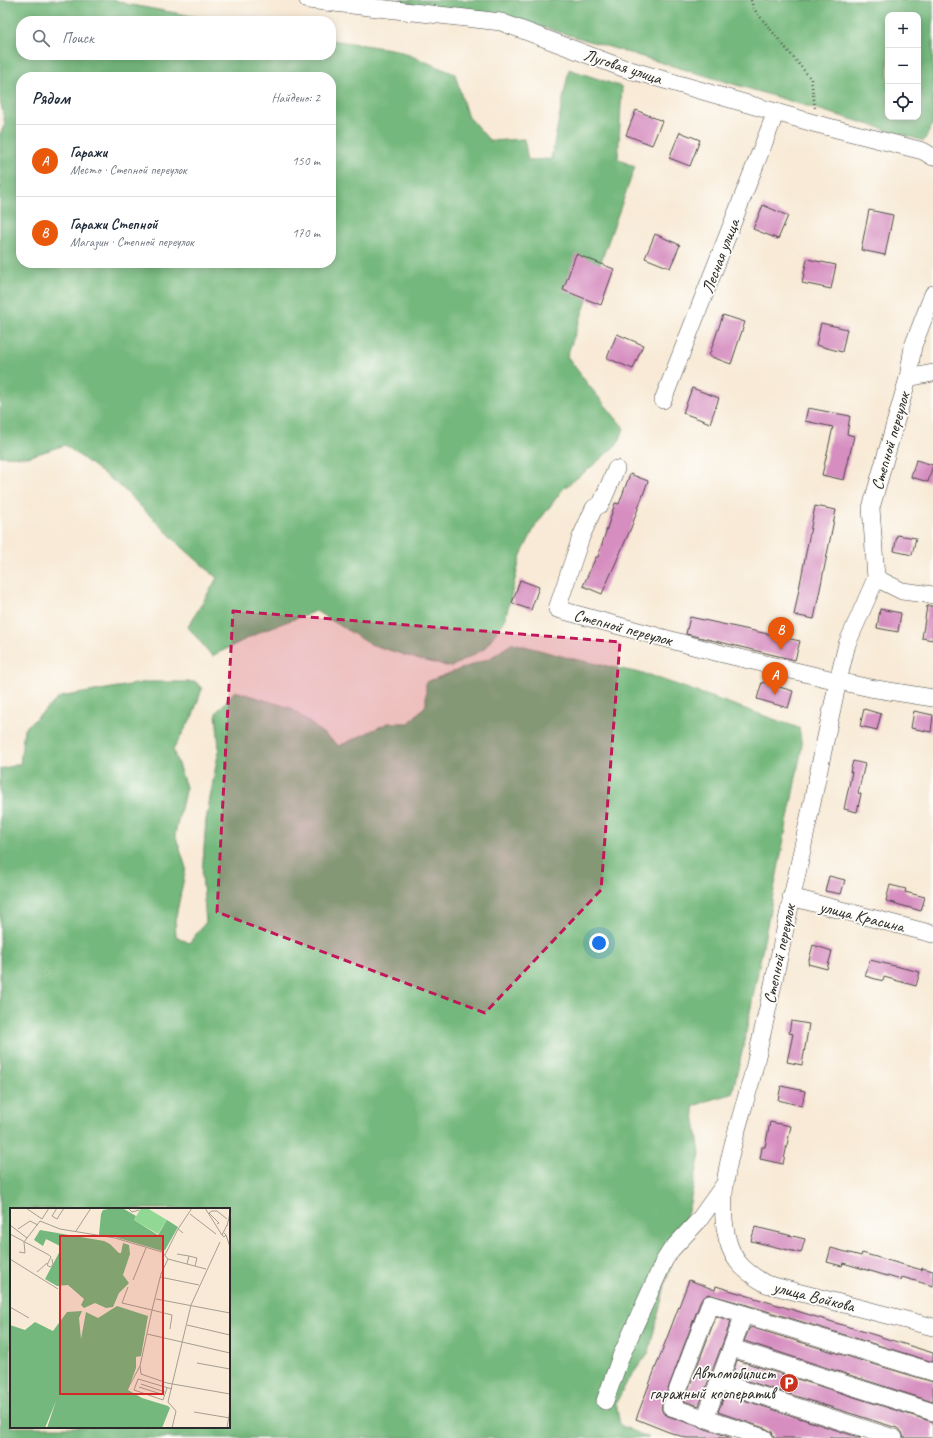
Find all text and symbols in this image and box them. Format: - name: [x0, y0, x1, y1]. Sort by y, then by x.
- map controls: [885, 12, 921, 120]
- button: +: [885, 12, 921, 48]
- search box: [16, 16, 336, 60]
- icon: search: [30, 27, 52, 49]
- text: Поиск: [62, 29, 94, 48]
- street label: Луговая улица: [581, 44, 666, 89]
- button: −: [885, 48, 921, 84]
- button: locate: [885, 84, 921, 120]
- text: Рядом: [32, 88, 70, 109]
- text: Найдено: 2: [272, 90, 320, 106]
- text: Гаражи: [70, 143, 107, 162]
- text: A: [42, 153, 48, 169]
- text: 150 m: [292, 153, 320, 169]
- text: Место · Степной переулок: [70, 162, 187, 178]
- street label: Лесная улица: [697, 214, 745, 296]
- text: Гаражи Степной: [70, 215, 158, 234]
- text: B: [42, 225, 48, 241]
- text: 170 m: [292, 225, 320, 241]
- text: Магазин · Степной переулок: [70, 234, 194, 250]
- street label: Степной переулок: [866, 388, 915, 492]
- street label: Степной переулок: [571, 604, 676, 651]
- pin: B: [768, 617, 794, 650]
- pin: A: [762, 662, 788, 695]
- street label: улица Красина: [817, 896, 908, 938]
- street label: Степной переулок: [759, 901, 801, 1006]
- your location: [589, 933, 609, 953]
- inset map: [10, 1208, 230, 1428]
- street label: улица Войкова: [770, 1276, 858, 1317]
- place label: Автомобилист гаражный кооператив: [649, 1363, 778, 1404]
- parking icon: Автомобилист гаражный кооператив: [778, 1372, 800, 1394]

